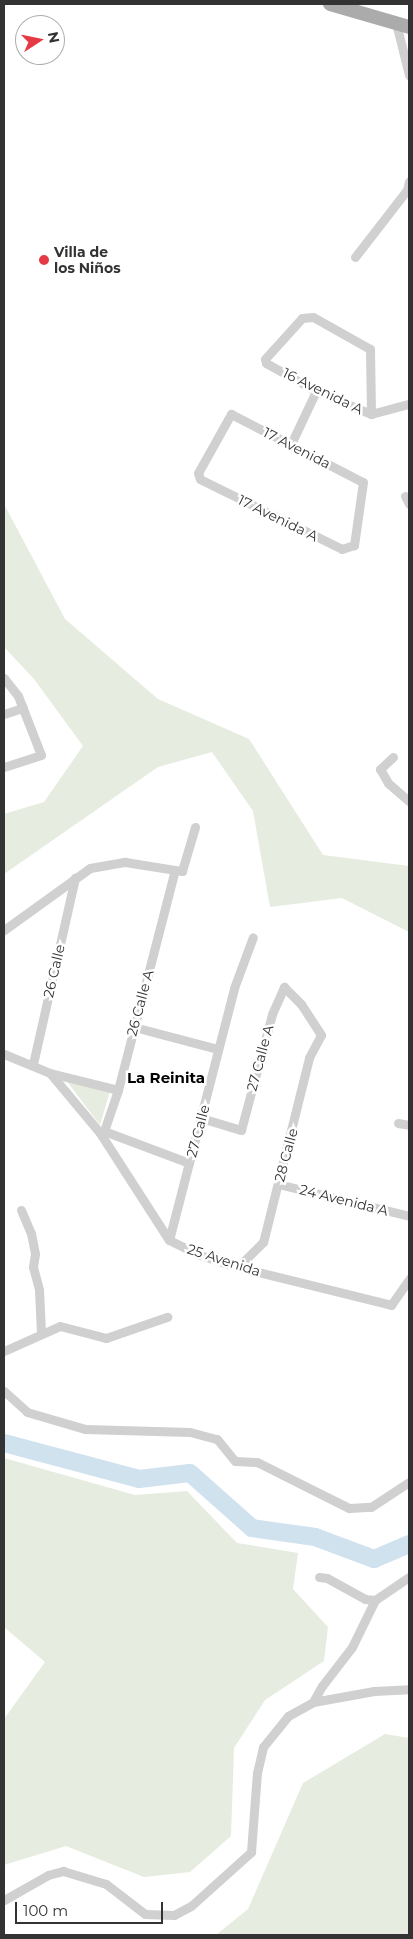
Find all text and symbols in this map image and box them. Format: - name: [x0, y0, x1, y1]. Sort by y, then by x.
- north arrow: [15, 15, 65, 65]
- text: N: [44, 30, 64, 45]
- place label: Villa de los Niños: [54, 244, 121, 276]
- marker: Villa de los Niños: [38, 254, 50, 266]
- street label: 16 Avenida A: [280, 364, 366, 418]
- street label: 17 Avenida: [260, 424, 334, 472]
- street label: 17 Avenida A: [235, 491, 321, 545]
- street label: 26 Calle: [40, 943, 68, 999]
- street label: 26 Calle A: [123, 968, 157, 1038]
- street label: 27 Calle A: [243, 1023, 277, 1093]
- district label: La Reinita: [127, 1069, 205, 1087]
- street label: 27 Calle: [183, 1103, 213, 1159]
- street label: 28 Calle: [271, 1126, 301, 1184]
- street label: 24 Avenida A: [298, 1181, 390, 1219]
- street label: 25 Avenida: [185, 1240, 263, 1280]
- scale bar: [18, 1892, 165, 1924]
- text: 100 m: [23, 1901, 68, 1920]

